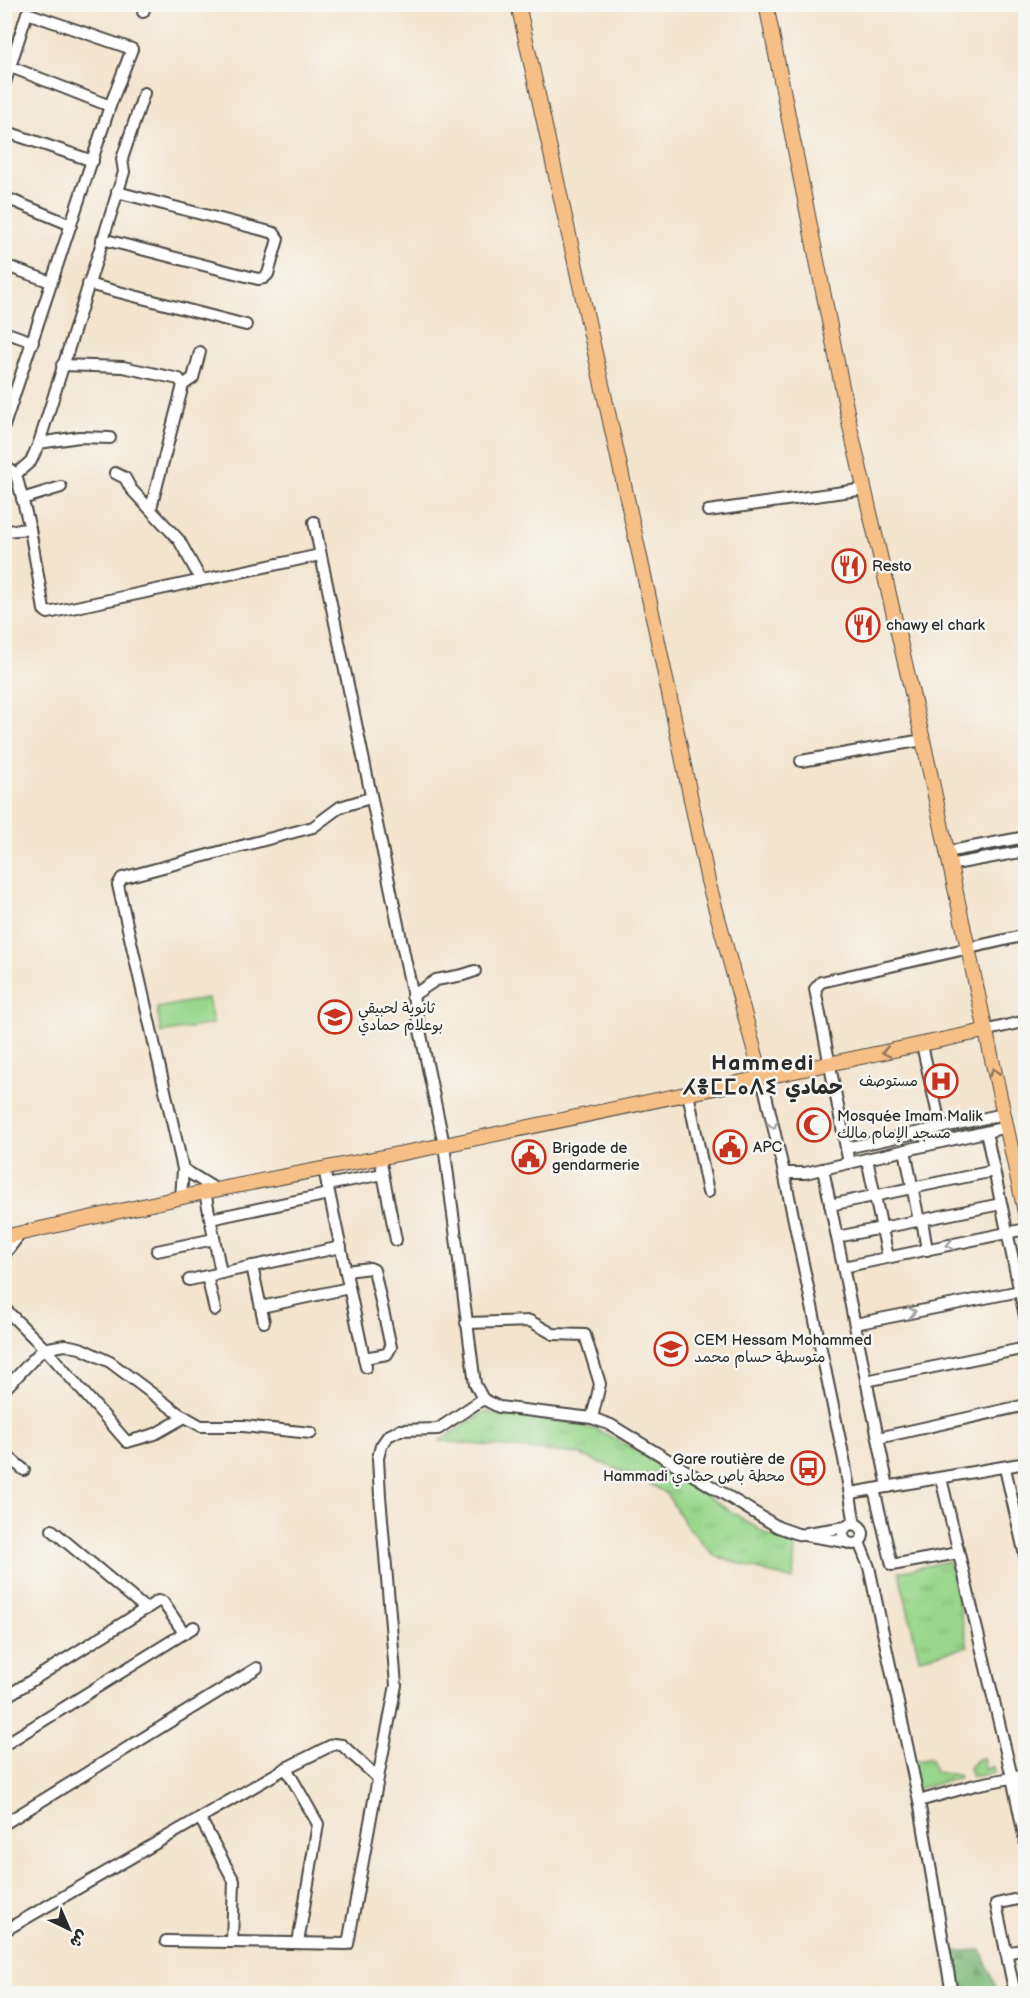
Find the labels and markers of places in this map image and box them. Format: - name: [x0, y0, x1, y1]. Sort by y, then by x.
- restaurant icon: Resto: [831, 548, 867, 584]
- place label: Resto: [872, 557, 912, 576]
- restaurant icon: chawy el chark: [845, 607, 881, 643]
- place label: chawy el chark: [886, 616, 986, 635]
- school or university icon: ثانوية لحبيقي بوعلام حمادي: [317, 999, 353, 1035]
- place label: ثانوية لحبيقي بوعلام حمادي: [358, 999, 443, 1036]
- hospital icon: مستوصف: [923, 1063, 959, 1099]
- place label: مستوصف: [859, 1072, 918, 1091]
- mosque icon: Mosquée Imam Malik مسجد الإمام مالك: [796, 1107, 832, 1143]
- place label: Mosquée Imam Malik مسجد الإمام مالك: [837, 1107, 983, 1144]
- public building icon: APC: [712, 1129, 748, 1165]
- place label: APC: [753, 1138, 783, 1157]
- public building icon: Brigade de gendarmerie: [511, 1139, 547, 1175]
- place label: Brigade de gendarmerie: [552, 1139, 640, 1175]
- school or university icon: CEM Hessam Mohammed متوسطة حسام محمد: [653, 1331, 689, 1367]
- place label: CEM Hessam Mohammed متوسطة حسام محمد: [694, 1331, 872, 1368]
- place label: Gare routière de Hammadi محطة باص حمادي: [603, 1450, 785, 1487]
- bus stop icon: Gare routière de Hammadi محطة باص حمادي: [790, 1450, 826, 1486]

